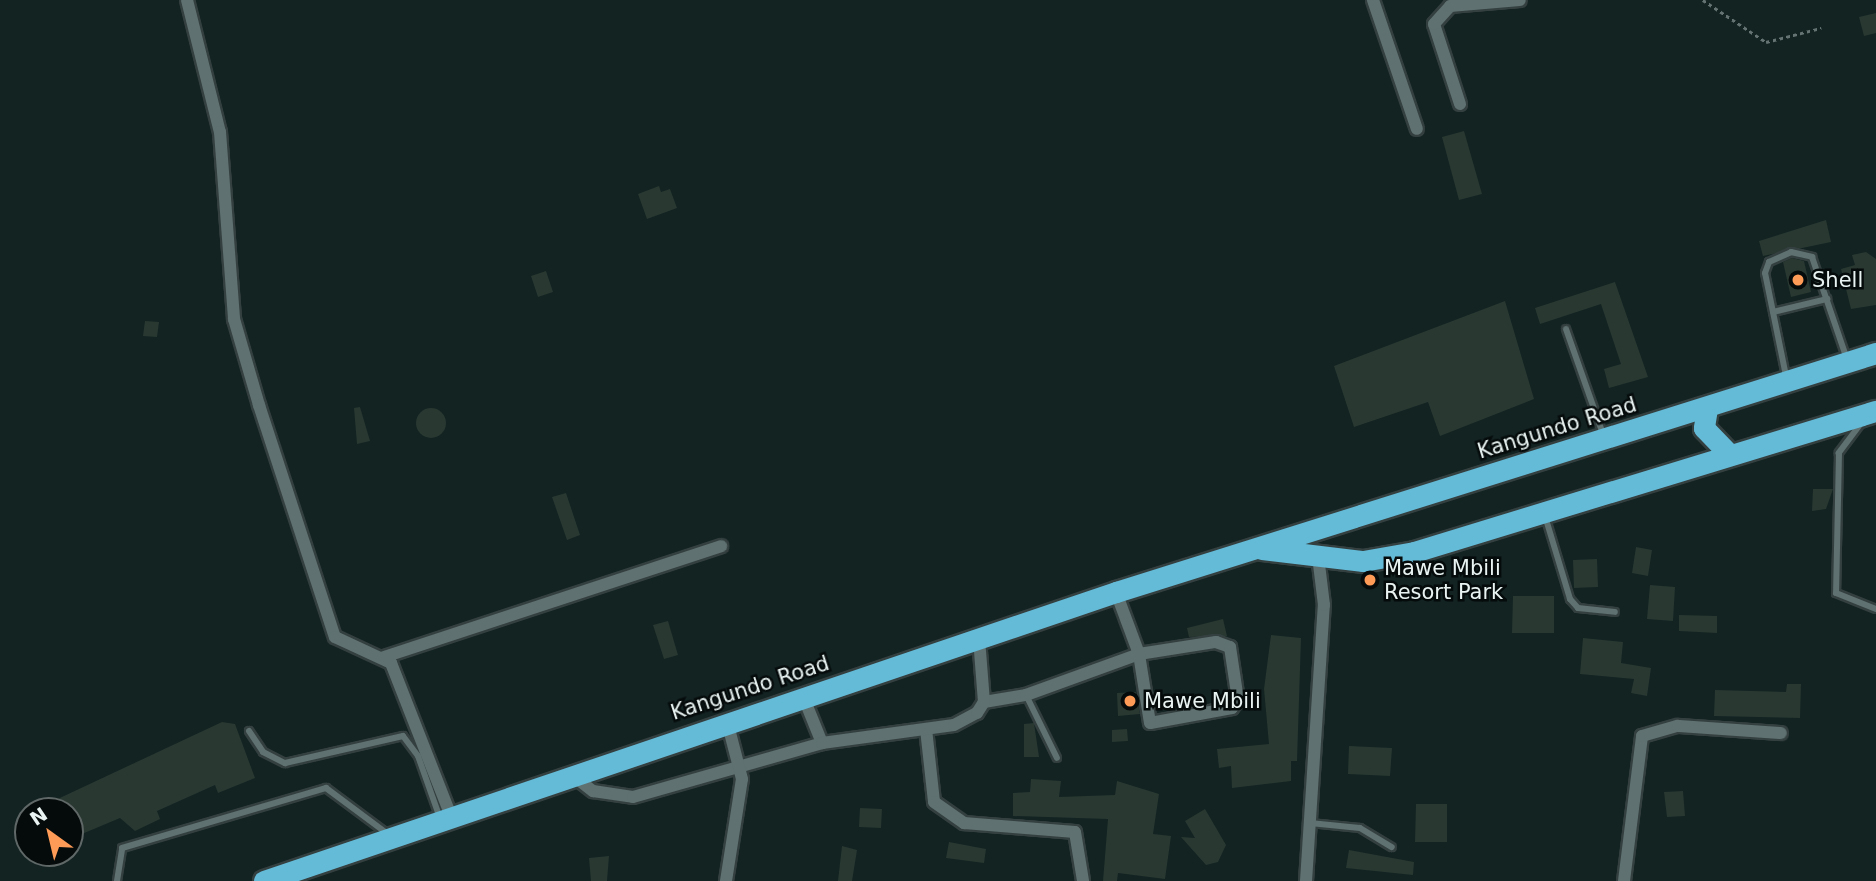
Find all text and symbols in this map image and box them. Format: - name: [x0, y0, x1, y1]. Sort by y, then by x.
- place label: Shell: [1812, 267, 1863, 293]
- marker: Shell: [1790, 272, 1806, 288]
- street label: Kangundo Road: [1474, 392, 1640, 464]
- place label: Mawe Mbili Resort Park: [1384, 555, 1503, 605]
- marker: Mawe Mbili Resort Park: [1362, 572, 1378, 588]
- street label: Kangundo Road: [668, 651, 832, 725]
- place label: Mawe Mbili: [1144, 688, 1261, 714]
- marker: Mawe Mbili: [1122, 693, 1138, 709]
- north arrow: [14, 797, 84, 867]
- text: N: [26, 803, 51, 830]

